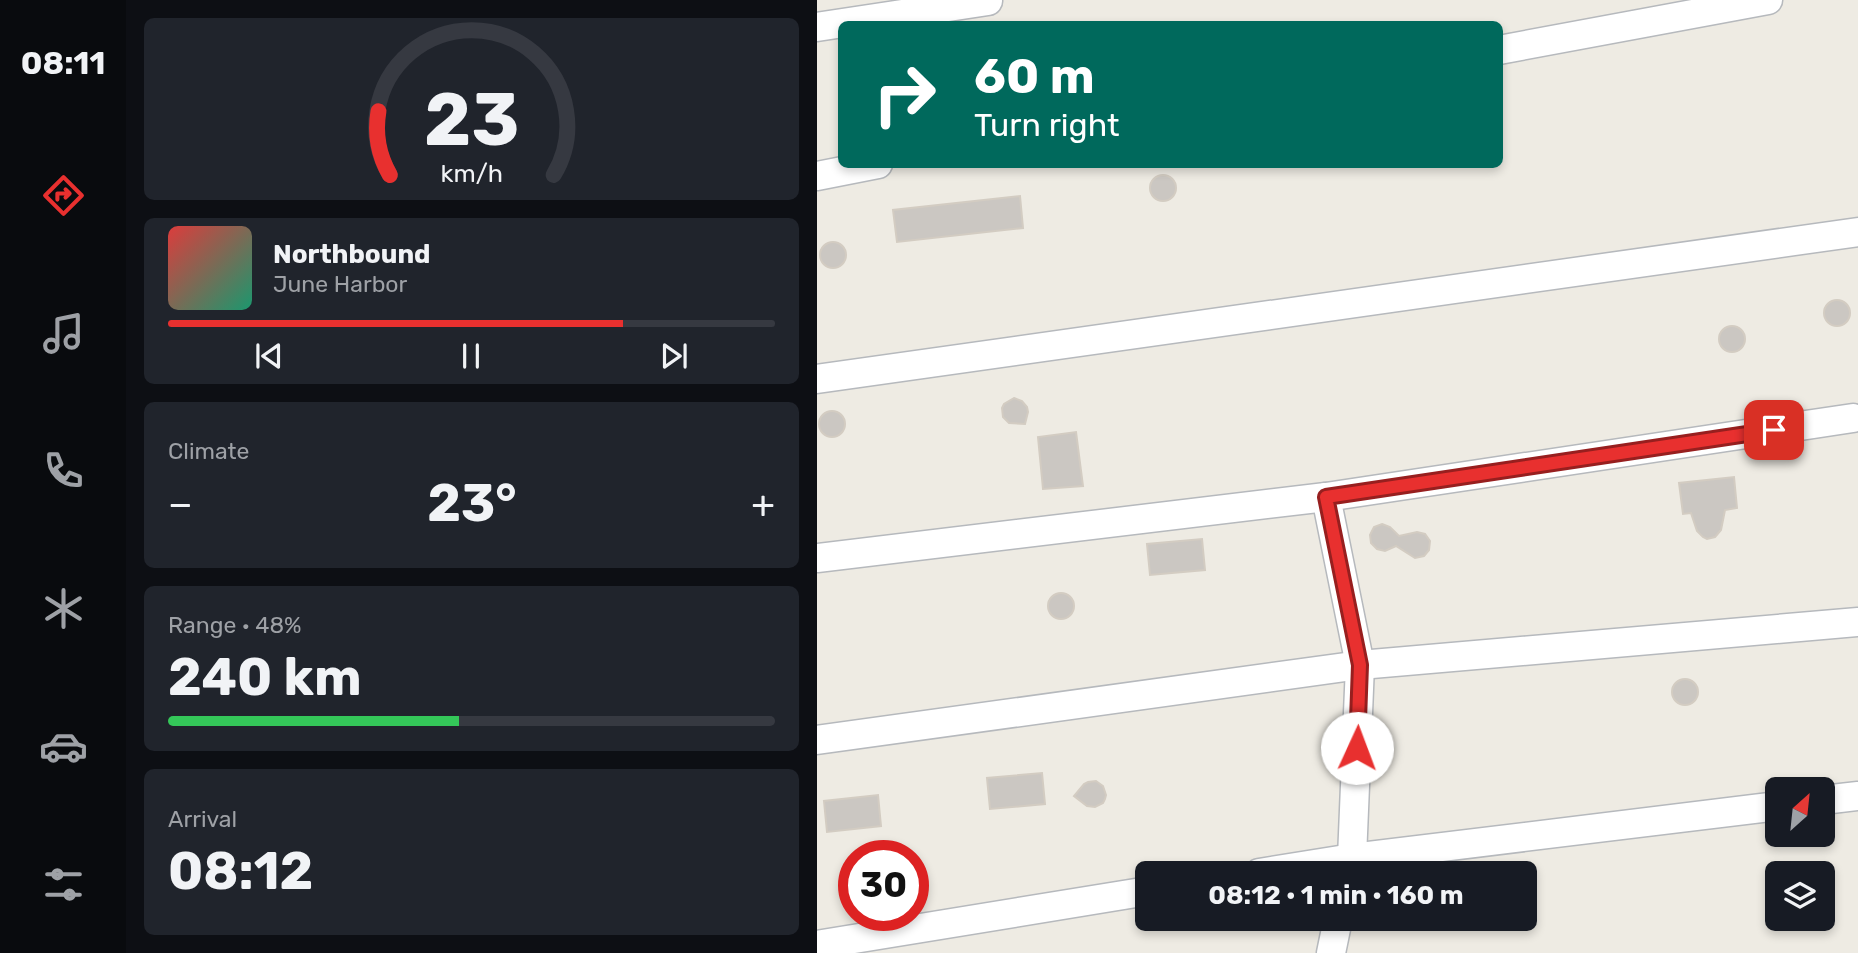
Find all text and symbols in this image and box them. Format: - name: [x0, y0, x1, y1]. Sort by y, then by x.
- text: 08:11: [21, 44, 105, 82]
- text: 60 m: [974, 47, 1095, 105]
- icon: right: [859, 49, 950, 140]
- text: 23: [424, 77, 519, 163]
- text: Turn right: [974, 106, 1119, 144]
- text: km/h: [440, 159, 503, 188]
- icon: directions: [39, 171, 88, 220]
- text: Northbound: [273, 239, 431, 270]
- text: June Harbor: [273, 270, 407, 298]
- icon: music: [39, 309, 88, 358]
- icon: previous: [250, 337, 288, 375]
- icon: pause: [452, 337, 490, 375]
- icon: next: [655, 337, 693, 375]
- pin: [1744, 400, 1804, 460]
- icon: arrive: [1755, 411, 1793, 449]
- text: Climate: [168, 437, 249, 465]
- icon: phone: [39, 446, 88, 495]
- text: 23°: [427, 472, 517, 534]
- text: −: [168, 481, 193, 527]
- text: +: [751, 481, 775, 527]
- icon: climate: [39, 584, 88, 633]
- text: Range · 48%: [168, 611, 302, 639]
- text: 240 km: [168, 646, 362, 708]
- position arrow: [1320, 711, 1394, 785]
- icon: car: [39, 722, 88, 771]
- north arrow: [1765, 777, 1835, 847]
- map controls: [1765, 777, 1835, 931]
- text: Arrival: [168, 805, 237, 833]
- text: 08:12: [168, 840, 313, 902]
- speed limit sign: 30: [838, 840, 929, 931]
- icon: filters: [39, 860, 88, 909]
- button: layers: [1765, 861, 1835, 931]
- text: 08:12 · 1 min · 160 m: [1208, 880, 1464, 911]

